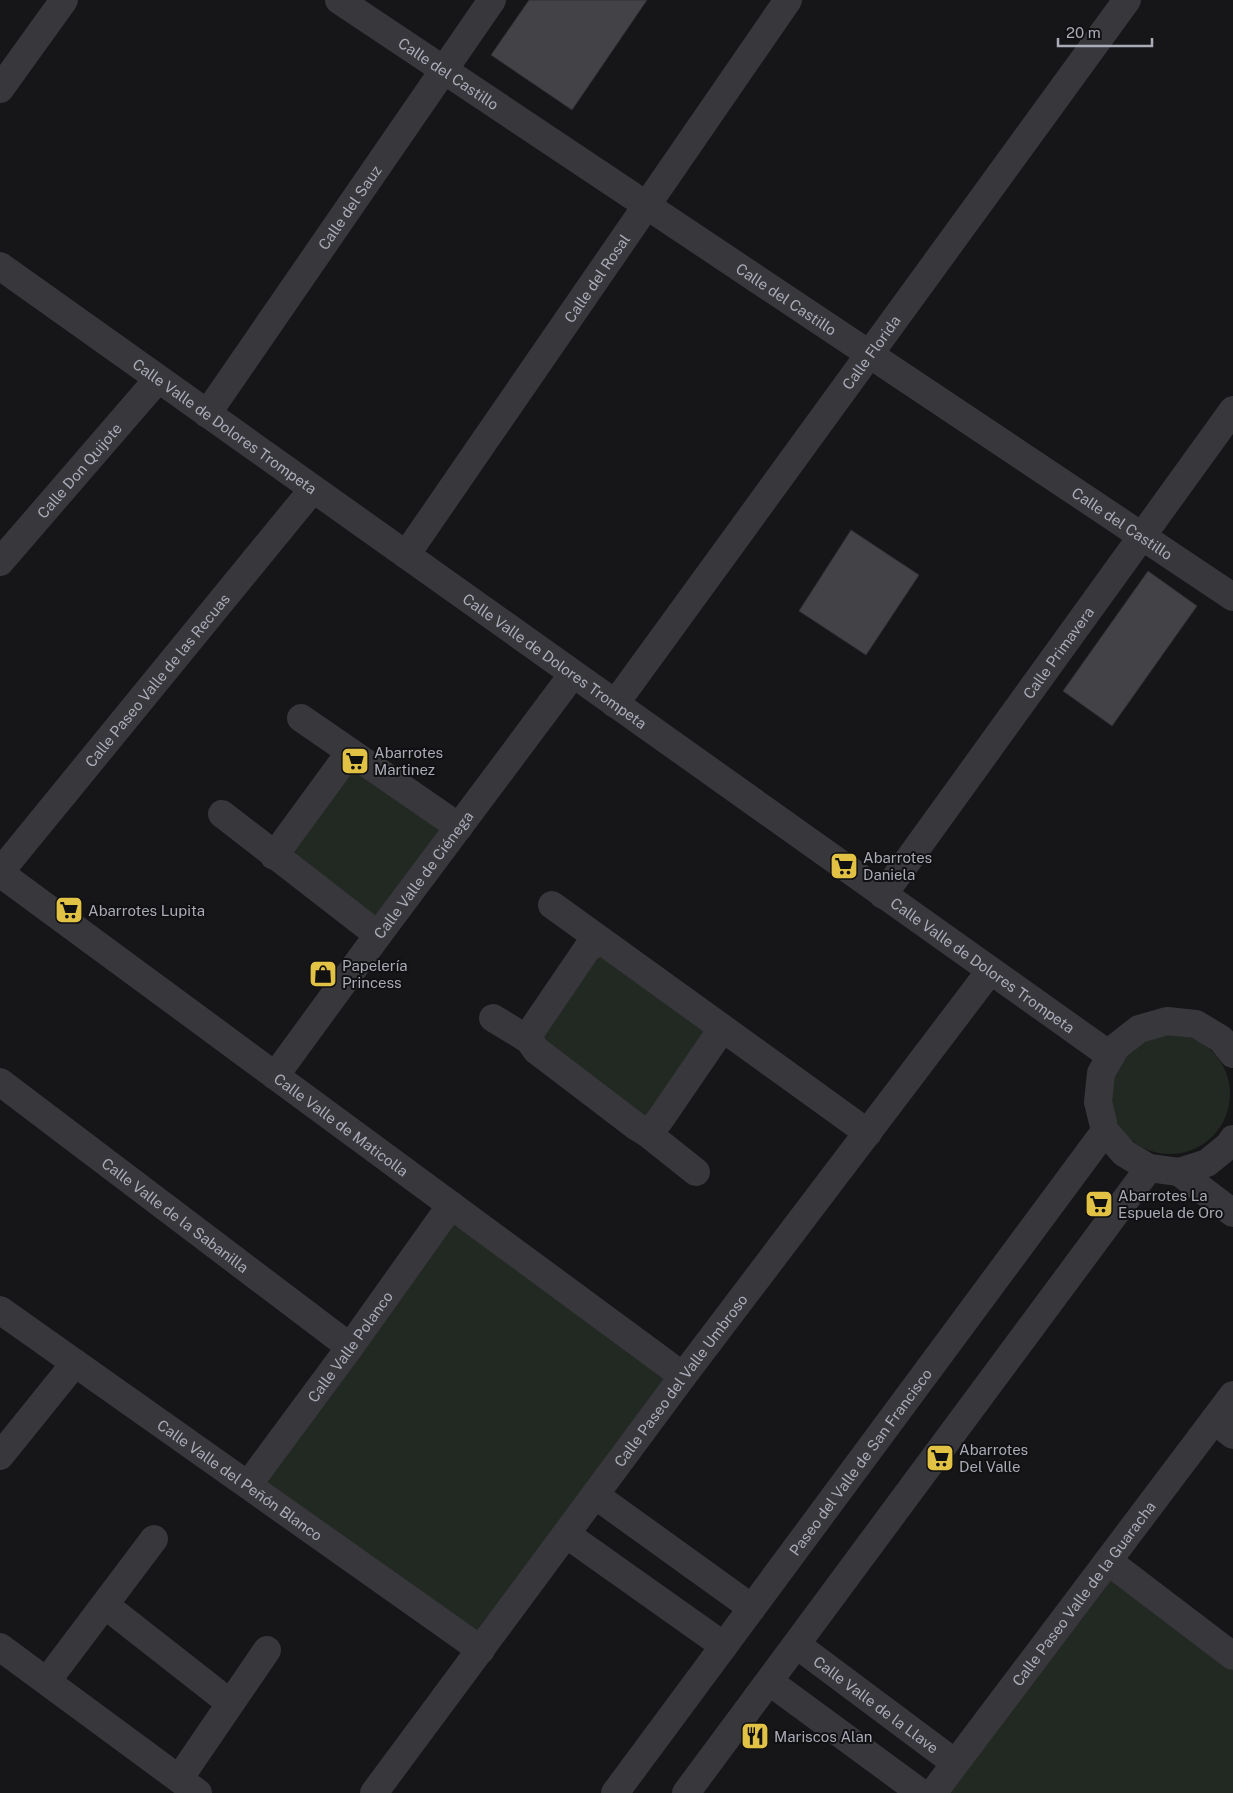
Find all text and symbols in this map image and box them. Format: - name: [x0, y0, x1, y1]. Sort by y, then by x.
- scale bar: [1058, 15, 1152, 47]
- text: 20 m: [1066, 24, 1101, 41]
- street label: Calle del Castillo: [395, 34, 502, 113]
- street label: Calle del Sauz: [314, 162, 384, 253]
- street label: Calle del Rosal: [560, 231, 633, 326]
- street label: Calle del Castillo: [733, 259, 840, 338]
- street label: Calle Florida: [838, 312, 903, 393]
- street label: Calle Valle de Dolores Trompeta: [130, 355, 320, 497]
- street label: Calle Don Quijote: [33, 419, 125, 521]
- street label: Calle del Castillo: [1069, 484, 1176, 563]
- street label: Calle Valle de Dolores Trompeta: [460, 589, 650, 732]
- street label: Calle Paseo Valle de las Recuas: [81, 590, 233, 770]
- street label: Calle Primavera: [1019, 603, 1097, 702]
- place label: Abarrotes Martinez: [374, 744, 443, 778]
- supermarket icon: Abarrotes Martinez: [340, 746, 370, 776]
- street label: Calle Valle de Ciénega: [370, 807, 476, 942]
- place label: Abarrotes Daniela: [863, 849, 932, 883]
- supermarket icon: Abarrotes Daniela: [829, 851, 859, 881]
- street label: Calle Valle de Dolores Trompeta: [888, 894, 1078, 1036]
- supermarket icon: Abarrotes Lupita: [54, 895, 84, 925]
- place label: Abarrotes Lupita: [88, 902, 205, 919]
- place label: Papelería Princess: [342, 957, 408, 991]
- shop icon: Papelería Princess: [308, 959, 338, 989]
- street label: Calle Valle de Maticolla: [271, 1069, 412, 1179]
- street label: Calle Valle de la Sabanilla: [99, 1154, 252, 1276]
- place label: Abarrotes La Espuela de Oro: [1118, 1187, 1223, 1221]
- supermarket icon: Abarrotes La Espuela de Oro: [1084, 1189, 1114, 1219]
- street label: Calle Valle Polanco: [304, 1288, 396, 1405]
- street label: Calle Paseo del Valle Umbroso: [610, 1291, 750, 1470]
- street label: Paseo del Valle de San Francisco: [785, 1365, 935, 1559]
- street label: Calle Valle del Peñón Blanco: [154, 1416, 326, 1544]
- place label: Abarrotes Del Valle: [959, 1441, 1028, 1475]
- supermarket icon: Abarrotes Del Valle: [925, 1443, 955, 1473]
- street label: Calle Paseo Valle de la Guaracha: [1008, 1498, 1159, 1689]
- street label: Calle Valle de la Llave: [811, 1652, 942, 1756]
- restaurant icon: Mariscos Alan: [740, 1721, 770, 1751]
- place label: Mariscos Alan: [774, 1728, 873, 1745]

